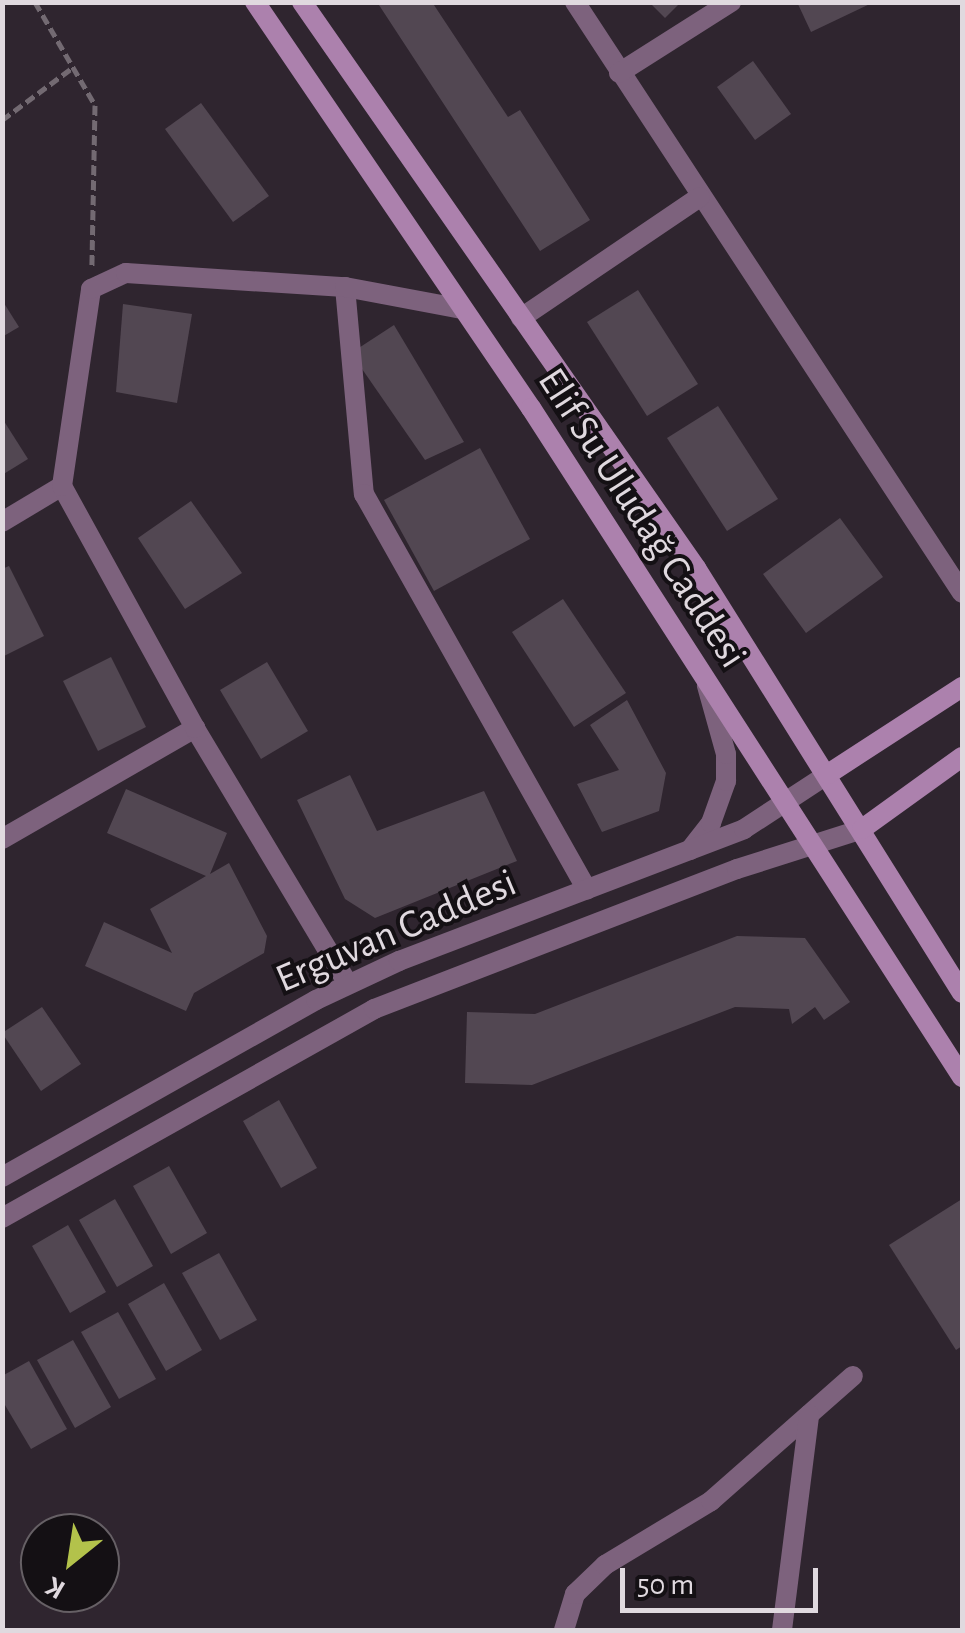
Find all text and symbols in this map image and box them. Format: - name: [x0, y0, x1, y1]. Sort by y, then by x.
- street label: Elif Su Uludağ Caddesi: [527, 359, 757, 677]
- street label: Erguvan Caddesi: [269, 859, 523, 1003]
- north arrow: [20, 1513, 120, 1613]
- scale bar: [625, 1548, 822, 1610]
- text: 50 m: [637, 1570, 694, 1600]
- text: K: [42, 1571, 70, 1603]

